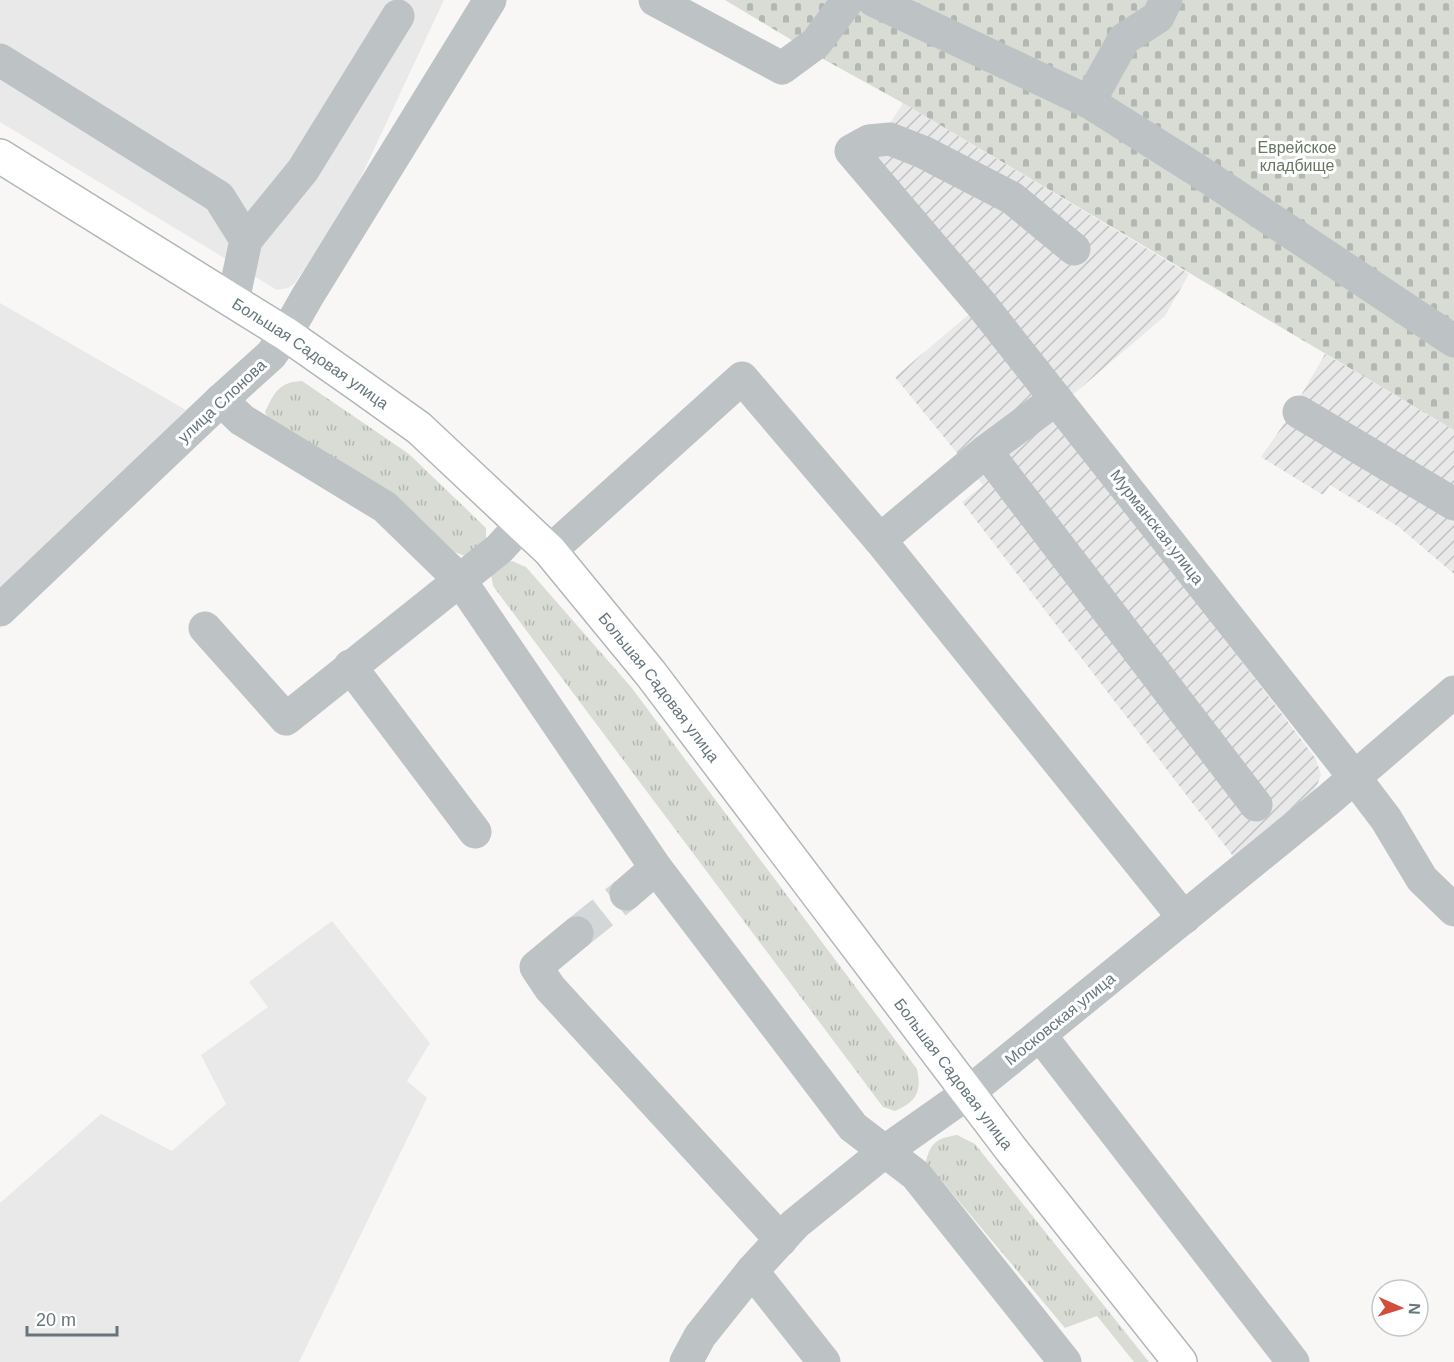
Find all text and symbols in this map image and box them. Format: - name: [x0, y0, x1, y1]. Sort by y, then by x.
- park label: Еврейское кладбище: [1258, 139, 1337, 174]
- street label: Большая Садовая улица: [229, 294, 392, 412]
- street label: улица Слонова: [175, 356, 269, 446]
- street label: Мурманская улица: [1107, 466, 1207, 588]
- street label: Большая Садовая улица: [596, 609, 723, 765]
- street label: Московская улица: [1002, 969, 1118, 1068]
- street label: Большая Садовая улица: [891, 995, 1016, 1153]
- north arrow: [1370, 1278, 1430, 1338]
- scale bar: [27, 1299, 117, 1337]
- text: N: [1406, 1303, 1423, 1315]
- text: 20 m: [36, 1310, 76, 1330]

